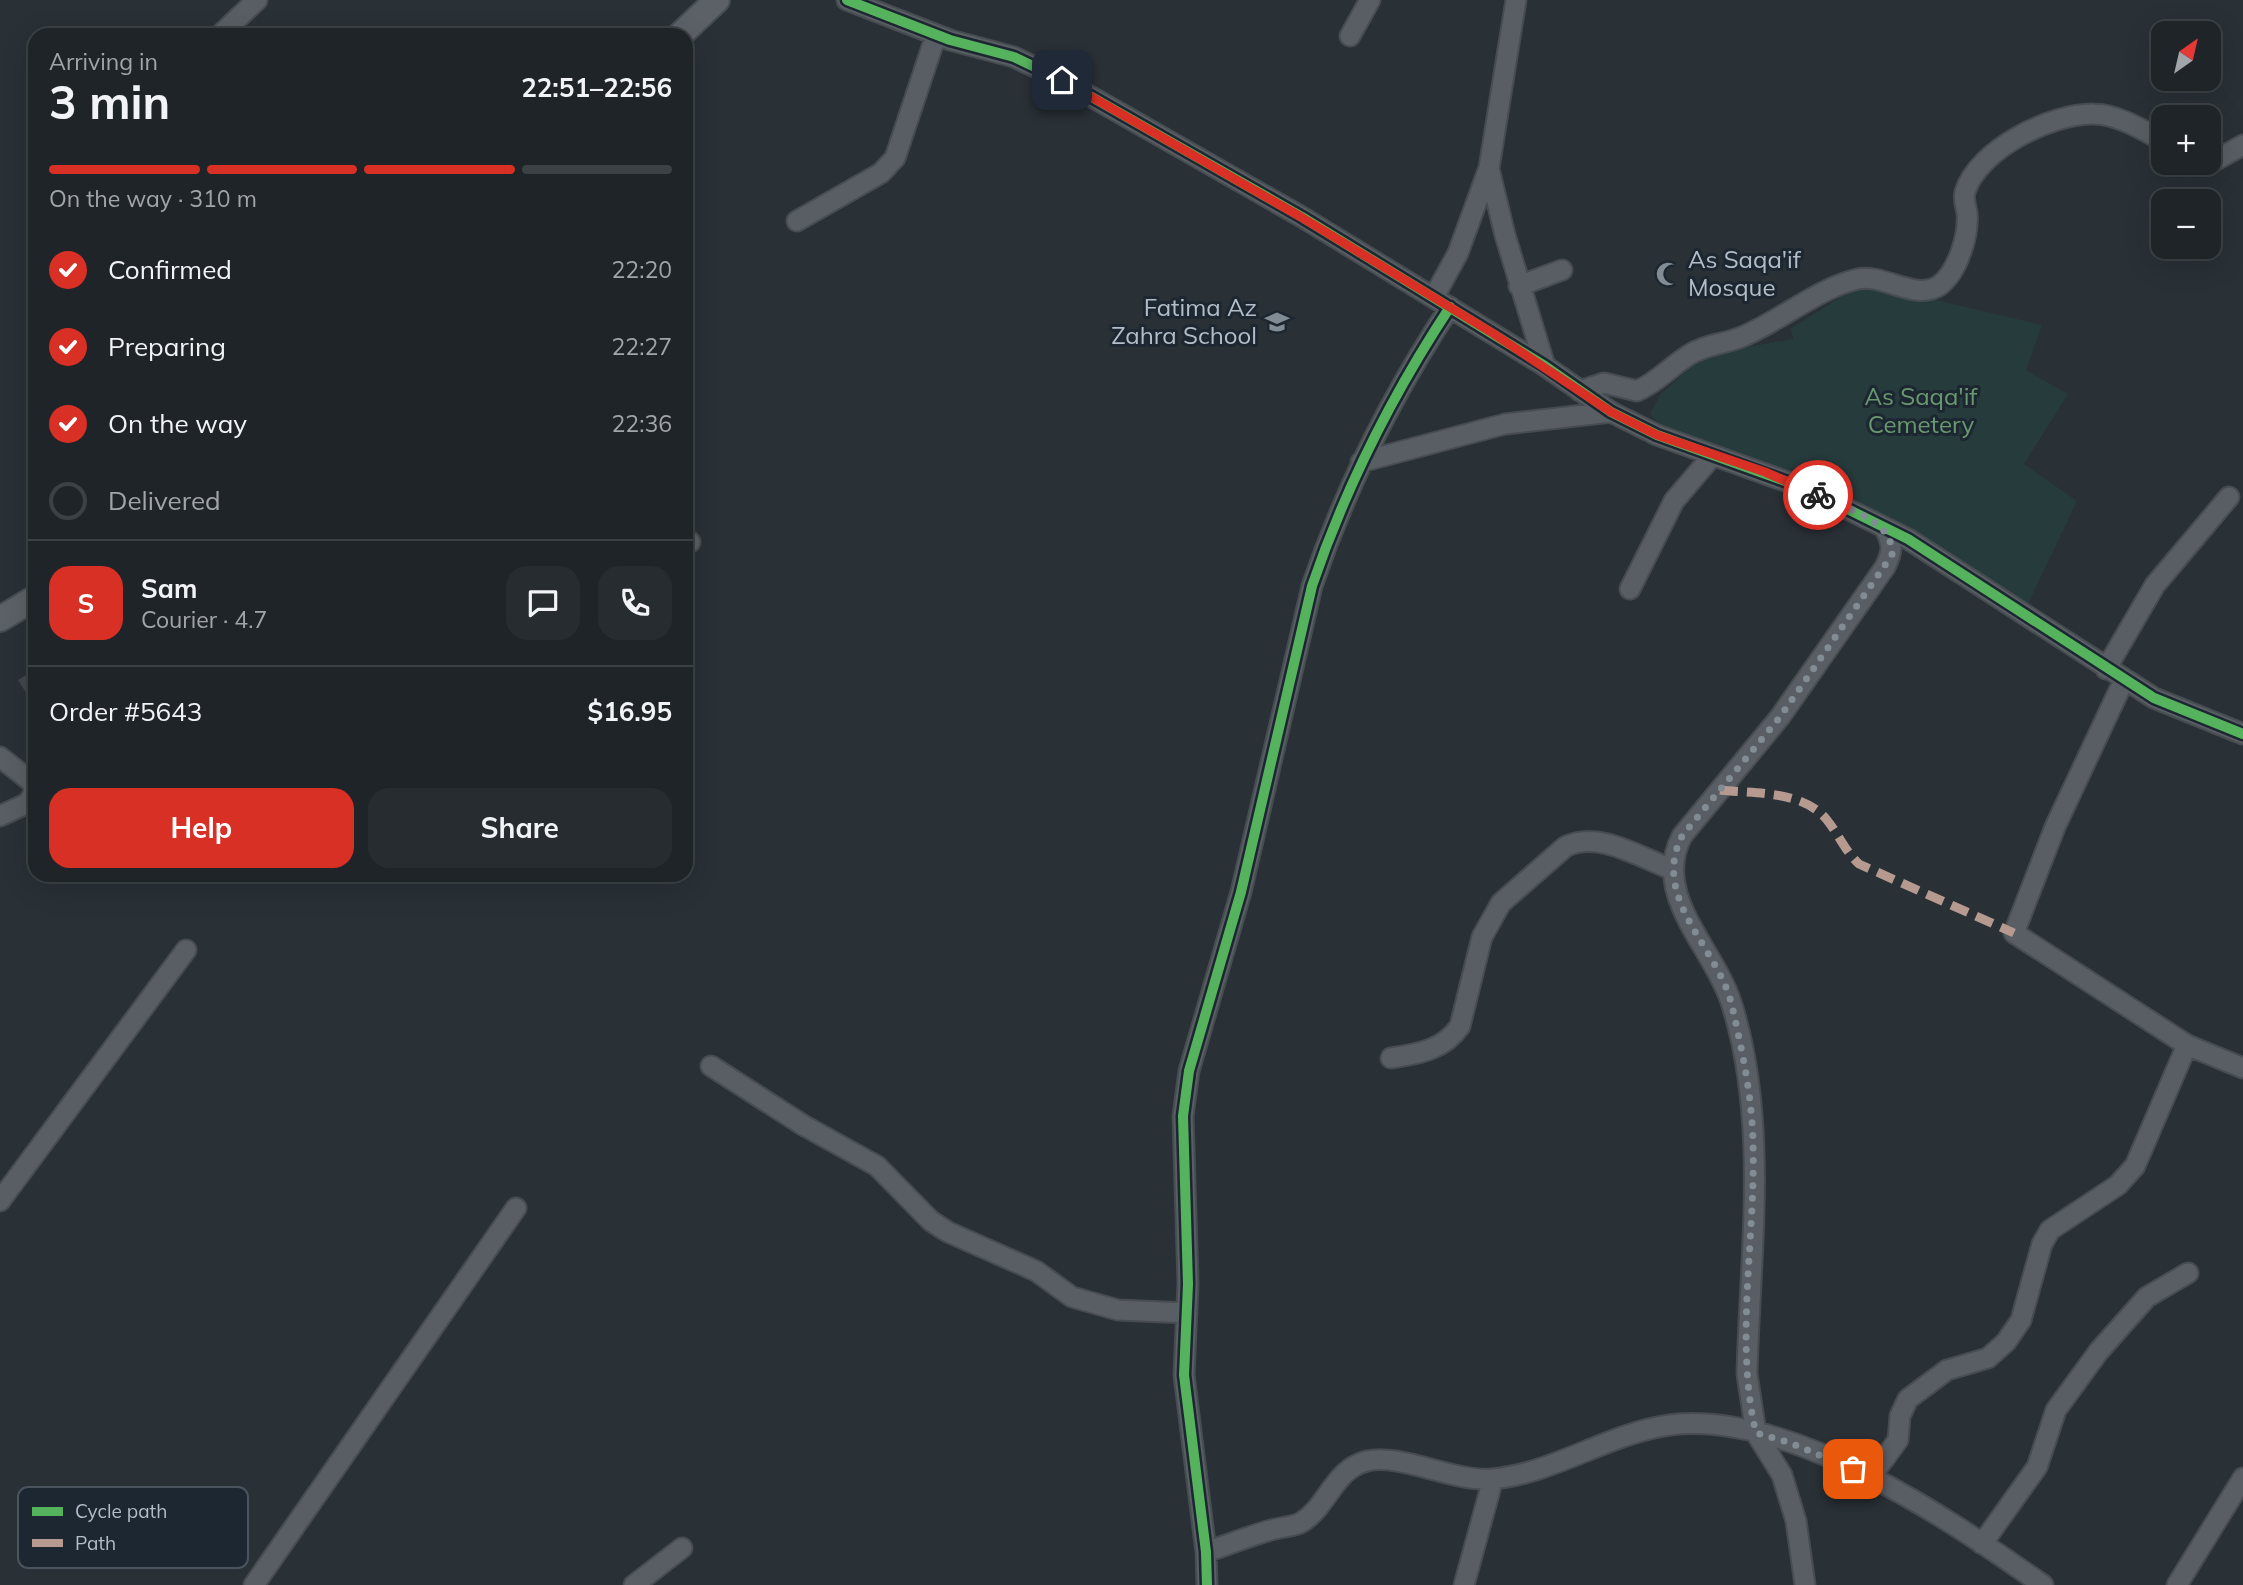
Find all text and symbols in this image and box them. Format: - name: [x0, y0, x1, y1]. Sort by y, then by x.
- north arrow: [2151, 21, 2221, 91]
- map controls: [2151, 21, 2221, 259]
- text: Arriving in: [49, 47, 158, 76]
- pin: [1032, 50, 1092, 110]
- icon: home: [1043, 61, 1081, 99]
- text: 22:51–22:56: [521, 71, 672, 104]
- text: 3 min: [49, 73, 170, 131]
- button: +: [2151, 105, 2221, 175]
- text: On the way · 310 m: [49, 184, 257, 213]
- button: −: [2151, 189, 2221, 259]
- place label: As Saqa'if Mosque: [1688, 244, 1802, 302]
- icon: check: [49, 251, 87, 289]
- text: Confirmed: [108, 253, 232, 286]
- text: 22:20: [612, 255, 672, 284]
- mosque icon: As Saqa'if Mosque: [1654, 260, 1682, 288]
- place label: Fatima Az Zahra School: [1111, 292, 1257, 350]
- school or university icon: Fatima Az Zahra School: [1263, 308, 1291, 336]
- icon: check: [49, 328, 87, 366]
- text: Preparing: [108, 330, 226, 363]
- text: 22:27: [612, 332, 672, 361]
- park label: As Saqa'if Cemetery: [1865, 381, 1978, 439]
- icon: check: [49, 405, 87, 443]
- text: On the way: [108, 407, 247, 440]
- text: 22:36: [612, 409, 672, 438]
- courier: [1783, 460, 1853, 530]
- icon: bike: [1799, 476, 1837, 514]
- text: Delivered: [108, 484, 221, 517]
- button: chat: [506, 566, 580, 640]
- button: phone: [598, 566, 672, 640]
- text: Sam: [141, 572, 197, 605]
- text: S: [78, 587, 94, 620]
- text: Courier · 4.7: [141, 605, 267, 634]
- text: Order #5643: [49, 695, 202, 728]
- text: $16.95: [588, 695, 672, 728]
- button: Help: [49, 788, 354, 868]
- button: Share: [368, 788, 672, 868]
- pin: [1823, 1439, 1883, 1499]
- icon: bag: [1834, 1450, 1872, 1488]
- legend: [18, 1487, 248, 1568]
- text: Cycle path: [75, 1499, 167, 1523]
- text: Path: [75, 1531, 116, 1555]

